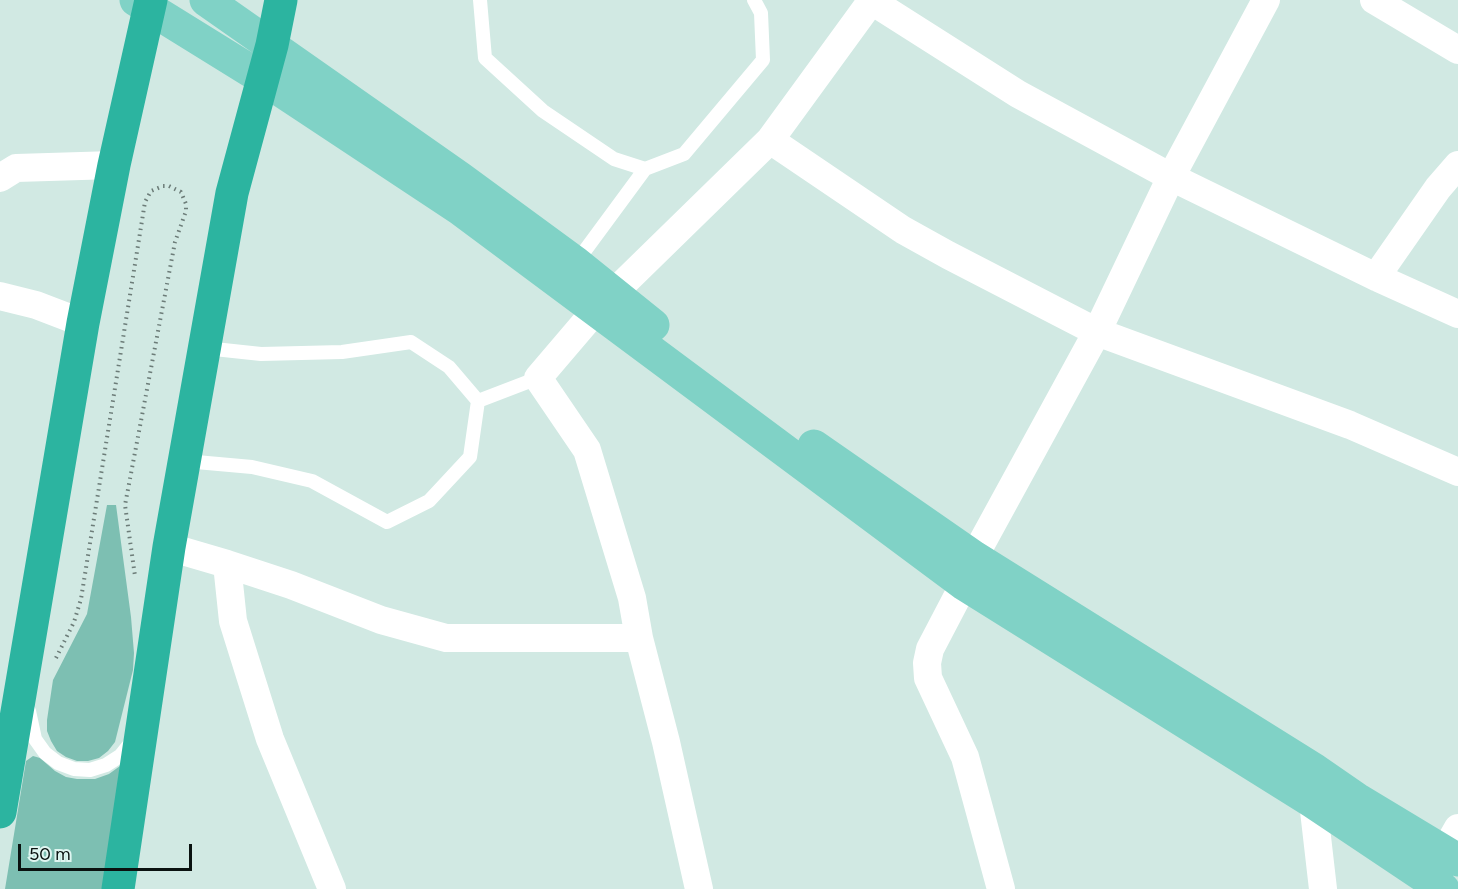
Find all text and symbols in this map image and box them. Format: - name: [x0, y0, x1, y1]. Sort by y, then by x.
- scale bar: [21, 832, 195, 870]
- text: 50 m: [29, 843, 71, 865]

